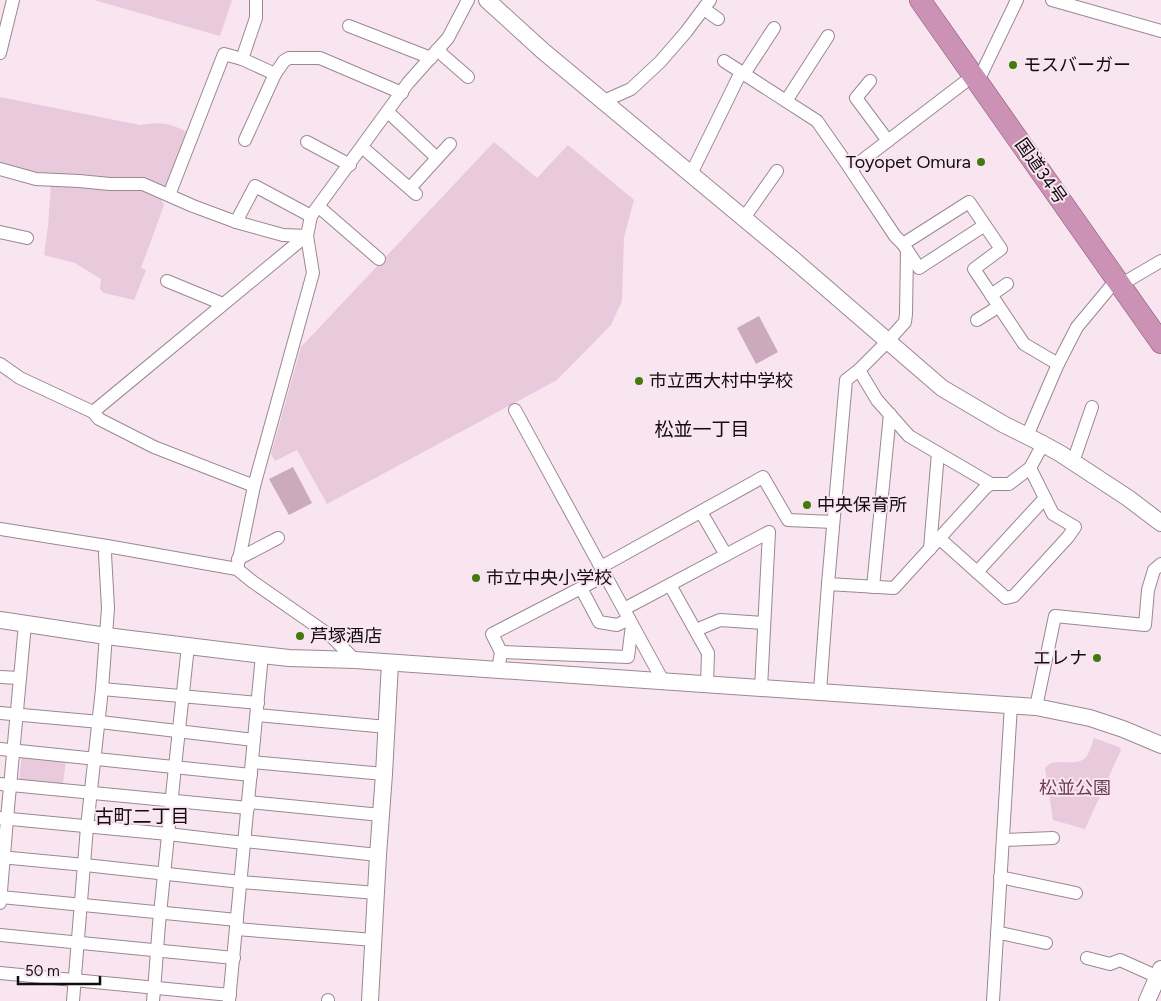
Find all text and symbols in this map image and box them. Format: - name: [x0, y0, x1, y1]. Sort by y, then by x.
- place label: モスバーガー: [1023, 54, 1131, 76]
- marker: モスバーガー: [1007, 59, 1019, 71]
- street label: 国道34号: [1010, 134, 1072, 208]
- place label: Toyopet Omura: [846, 151, 971, 173]
- marker: Toyopet Omura: [975, 156, 987, 168]
- place label: 市立西大村中学校: [649, 370, 793, 392]
- marker: 市立西大村中学校: [633, 375, 645, 387]
- district label: 松並一丁目: [654, 418, 750, 441]
- place label: 中央保育所: [817, 494, 907, 516]
- marker: 中央保育所: [801, 499, 813, 511]
- place label: 市立中央小学校: [486, 567, 612, 589]
- marker: 市立中央小学校: [470, 572, 482, 584]
- place label: 芦塚酒店: [310, 625, 382, 647]
- marker: 芦塚酒店: [294, 630, 306, 642]
- place label: エレナ: [1033, 647, 1087, 669]
- marker: エレナ: [1091, 652, 1103, 664]
- park label: 松並公園: [1039, 777, 1111, 799]
- district label: 古町二丁目: [94, 805, 190, 828]
- scale bar: [18, 954, 100, 986]
- text: 50 m: [25, 962, 60, 980]

